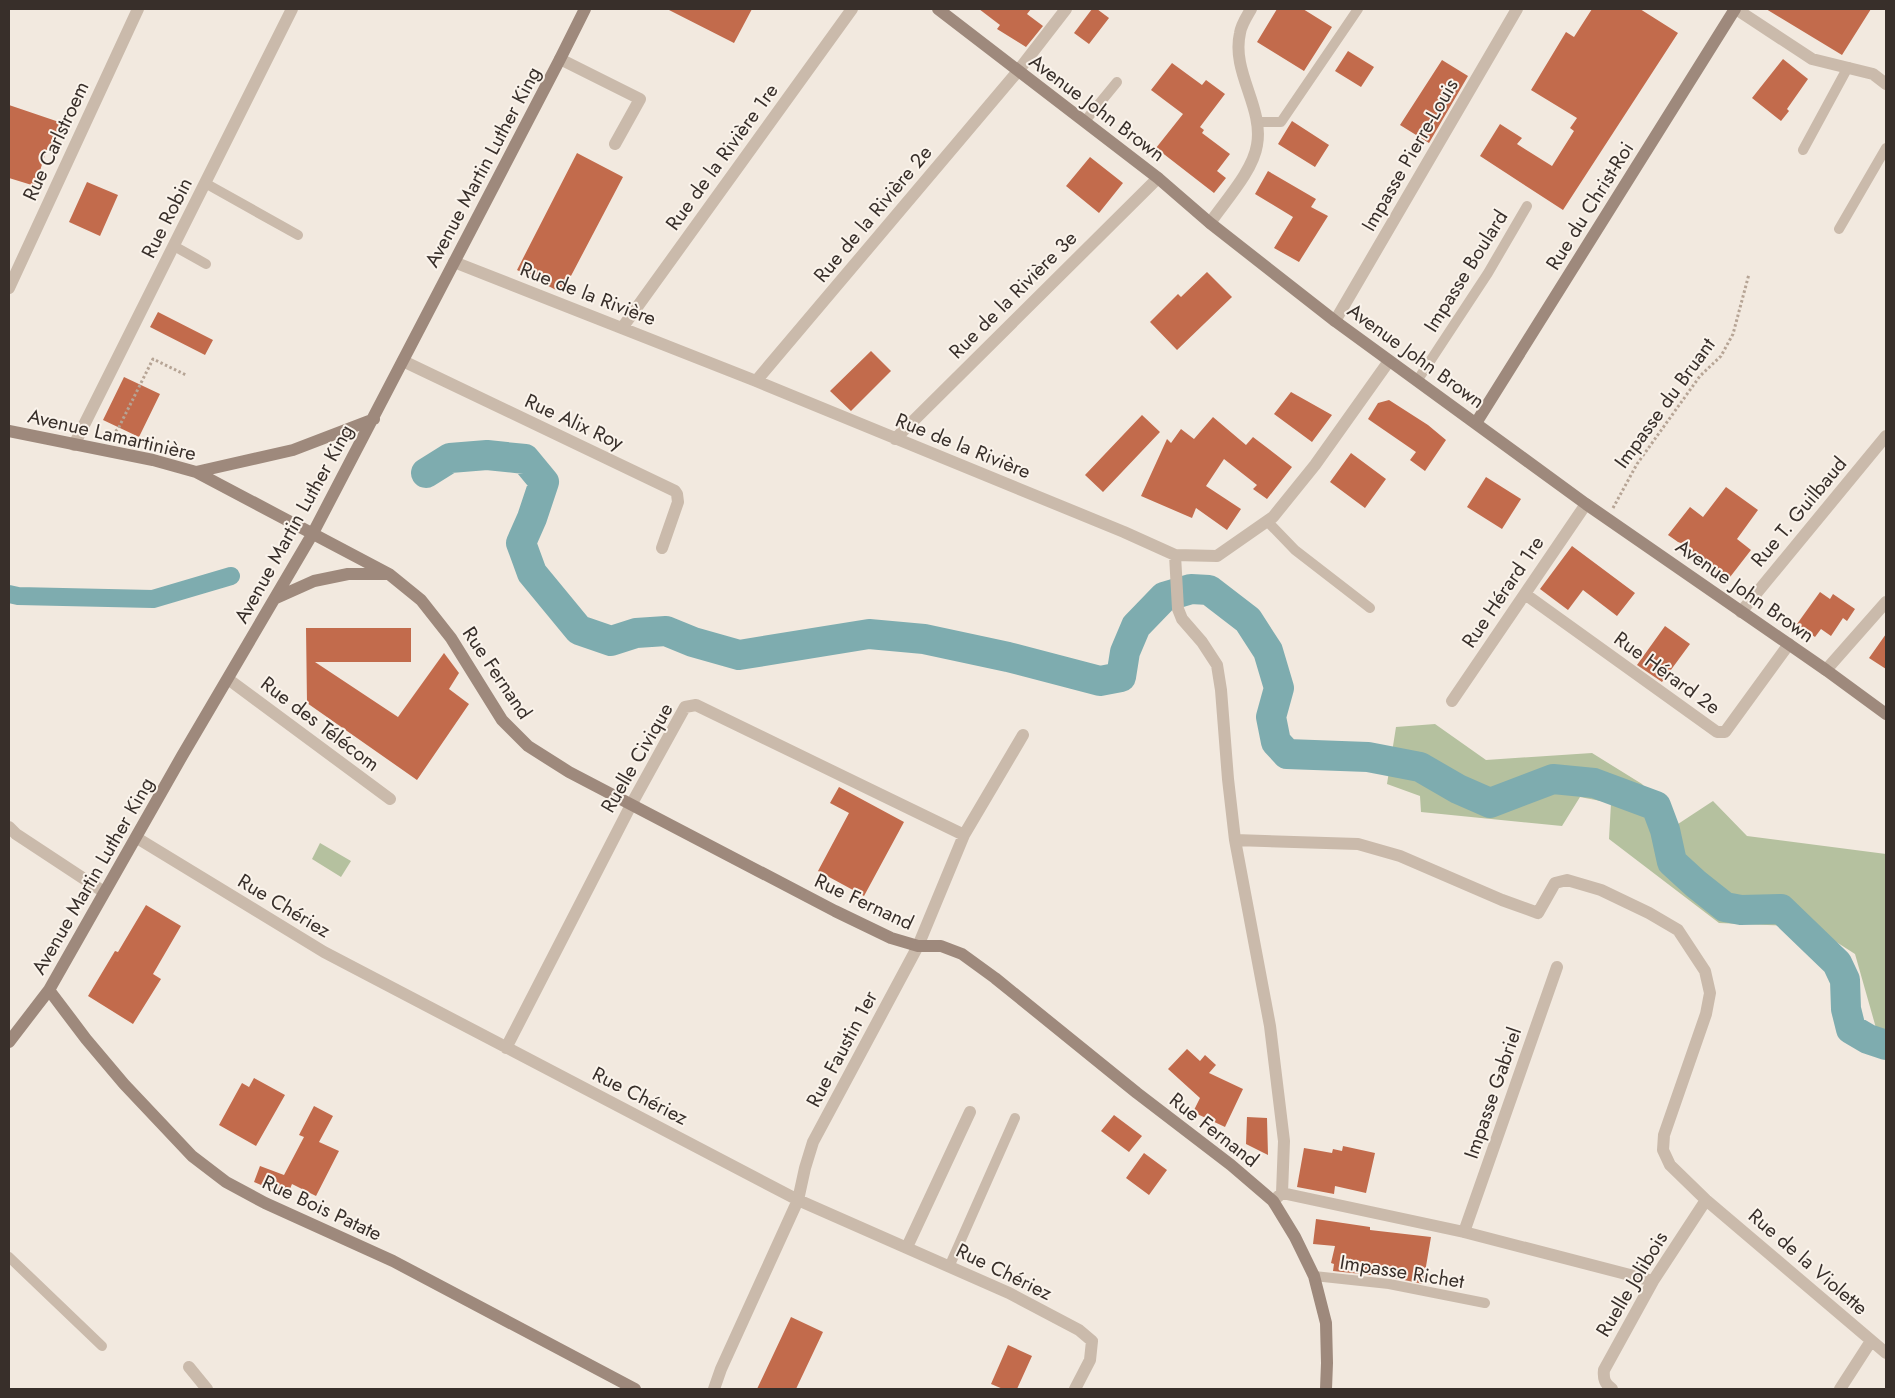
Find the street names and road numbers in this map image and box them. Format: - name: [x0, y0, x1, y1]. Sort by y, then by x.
- street label: Avenue John Brown: [1023, 47, 1171, 169]
- street label: Avenue Martin Luther King: [418, 62, 548, 272]
- street label: Impasse Pierre-Louis: [1354, 73, 1466, 237]
- street label: Rue Carlstroem: [16, 76, 96, 206]
- street label: Rue de la Rivière 1re: [659, 78, 785, 236]
- street label: Rue du Christ-Roi: [1539, 136, 1641, 276]
- street label: Rue de la Rivière 2e: [807, 139, 939, 289]
- street label: Rue Robin: [134, 173, 200, 263]
- street label: Impasse Boulard: [1417, 204, 1515, 338]
- street label: Rue de la Rivière 3e: [942, 224, 1084, 366]
- street label: Rue de la Rivière: [516, 255, 660, 333]
- street label: Avenue John Brown: [1341, 296, 1491, 416]
- street label: Impasse du Bruant: [1608, 332, 1722, 474]
- street label: Rue Alix Roy: [520, 386, 628, 458]
- street label: Avenue Lamartinière: [25, 402, 199, 468]
- street label: Rue de la Rivière: [891, 406, 1035, 486]
- street label: Avenue Martin Luther King: [227, 419, 361, 629]
- street label: Rue T. Guilbaud: [1744, 451, 1854, 573]
- street label: Rue Hérard 1re: [1455, 530, 1551, 654]
- street label: Avenue John Brown: [1670, 532, 1820, 650]
- street label: Rue Fernand: [455, 621, 539, 725]
- street label: Rue Hérard 2e: [1608, 625, 1726, 721]
- street label: Rue des Télécom: [254, 670, 386, 778]
- street label: Ruelle Civique: [594, 698, 680, 818]
- street label: Avenue Martin Luther King: [25, 772, 161, 980]
- street label: Rue Fernand: [810, 866, 918, 938]
- street label: Rue Chériez: [232, 867, 336, 945]
- street label: Rue Faustin 1er: [799, 985, 885, 1112]
- street label: Impasse Gabriel: [1457, 1023, 1529, 1163]
- street label: Rue Chériez: [587, 1060, 693, 1132]
- street label: Rue Fernand: [1163, 1086, 1265, 1174]
- street label: Rue Bois Patate: [257, 1168, 387, 1248]
- street label: Rue de la Violette: [1742, 1202, 1874, 1322]
- street label: Ruelle Jolibois: [1589, 1226, 1675, 1342]
- street label: Rue Chériez: [951, 1236, 1057, 1308]
- street label: Impasse Richet: [1338, 1248, 1466, 1296]

